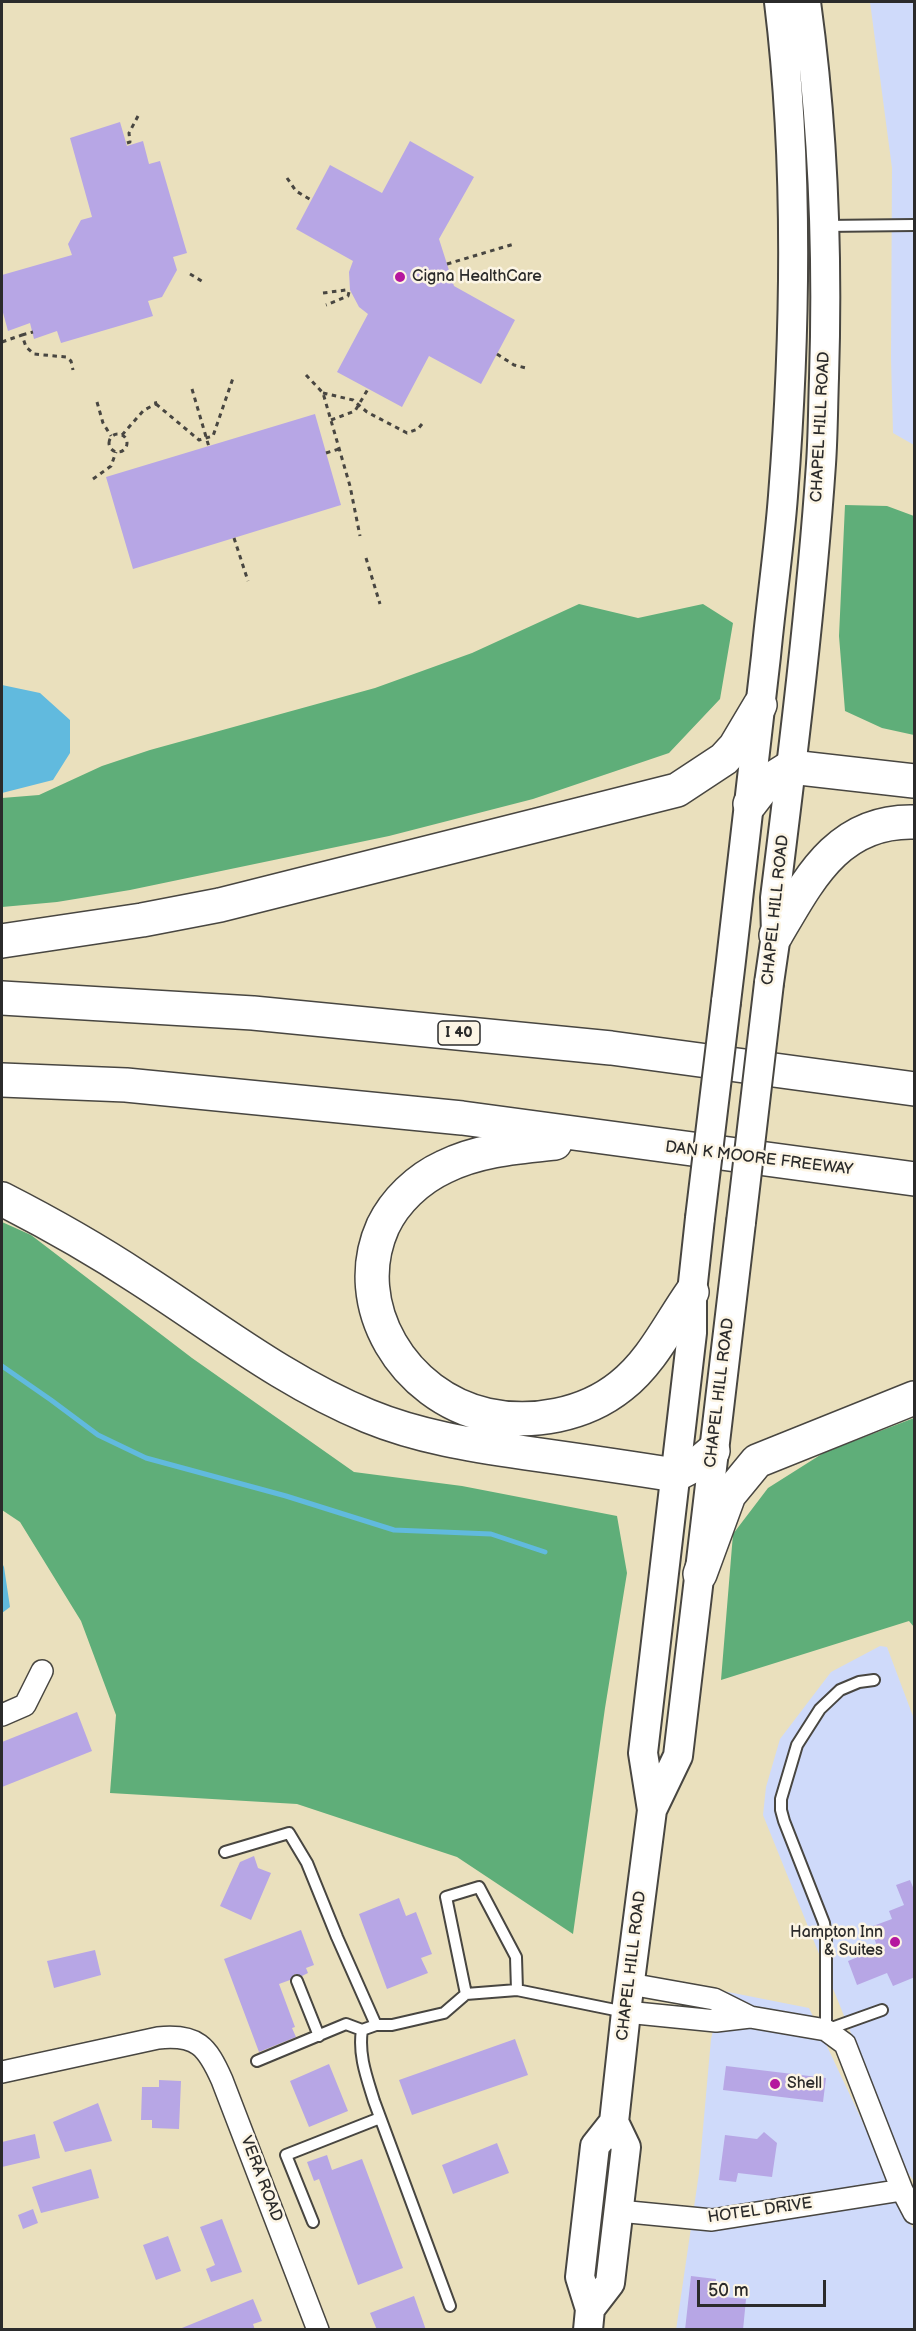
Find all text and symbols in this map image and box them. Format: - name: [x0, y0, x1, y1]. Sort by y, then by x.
- place label: Cigna HealthCare: [412, 267, 542, 287]
- marker: Cigna HealthCare: [393, 270, 407, 284]
- street label: CHAPEL HILL ROAD: [807, 351, 835, 503]
- street label: CHAPEL HILL ROAD: [759, 834, 793, 986]
- road number: I 40: [438, 1021, 480, 1045]
- street label: DAN K MOORE FREEWAY: [664, 1138, 854, 1180]
- street label: CHAPEL HILL ROAD: [701, 1317, 739, 1469]
- street label: CHAPEL HILL ROAD: [613, 1890, 651, 2042]
- place label: Hampton Inn & Suites: [790, 1923, 883, 1961]
- marker: Hampton Inn & Suites: [888, 1935, 902, 1949]
- place label: Shell: [787, 2074, 822, 2094]
- marker: Shell: [768, 2077, 782, 2091]
- street label: VERA ROAD: [236, 2133, 286, 2225]
- street label: HOTEL DRIVE: [707, 2194, 813, 2228]
- scale bar: [700, 2268, 829, 2306]
- text: 50 m: [708, 2280, 749, 2301]

